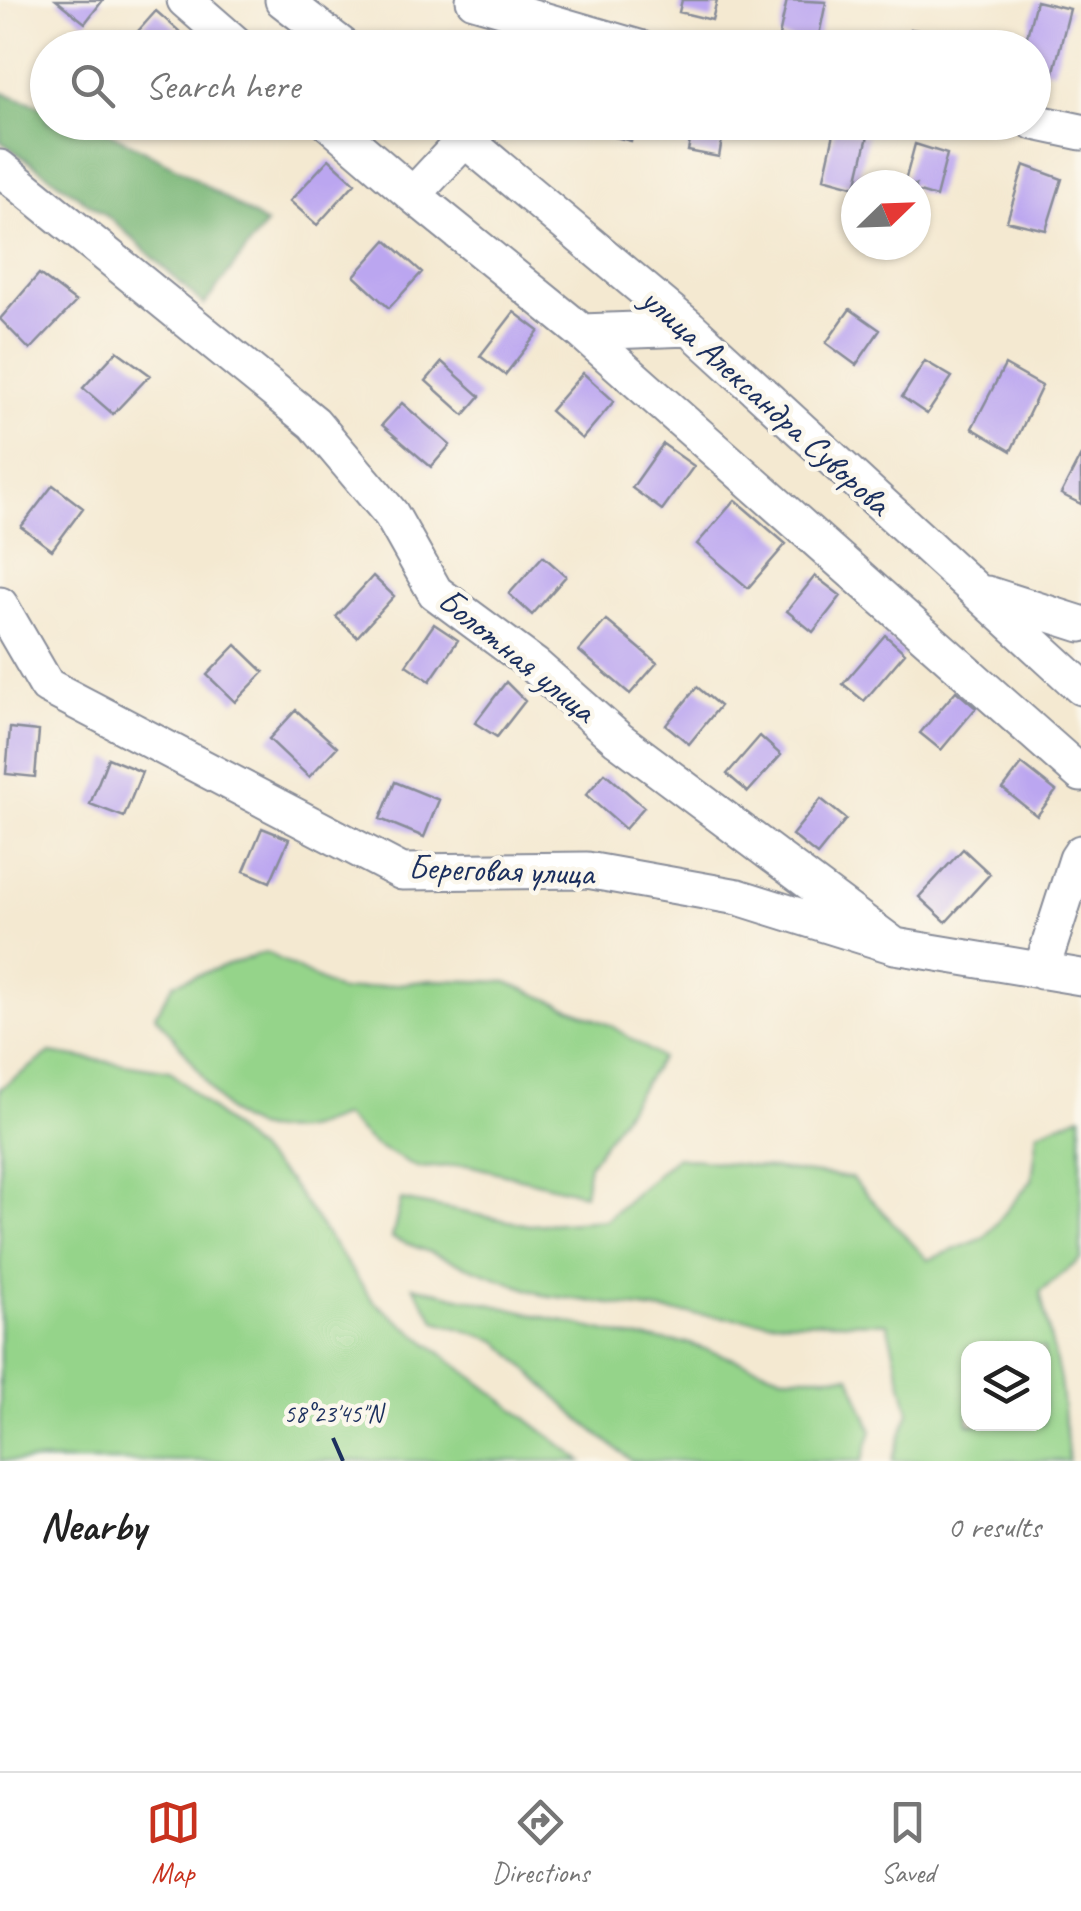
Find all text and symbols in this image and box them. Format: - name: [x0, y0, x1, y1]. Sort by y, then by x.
- search box: [30, 30, 1051, 140]
- icon: search: [65, 58, 120, 113]
- text: Search here: [145, 62, 300, 109]
- north arrow: [841, 170, 931, 260]
- street label: улица Александра Суворова: [630, 276, 902, 527]
- street label: Болотная улица: [429, 578, 607, 734]
- street label: Береговая улица: [407, 844, 597, 896]
- map controls: [961, 1341, 1051, 1431]
- button: layers: [961, 1341, 1051, 1431]
- text: 58°23'45"N: [284, 1398, 386, 1430]
- text: Nearby: [40, 1500, 146, 1553]
- text: 0 results: [947, 1506, 1041, 1547]
- tab: Map: [146, 1795, 201, 1890]
- tab: Directions: [492, 1795, 589, 1890]
- tab: Saved: [880, 1795, 935, 1890]

